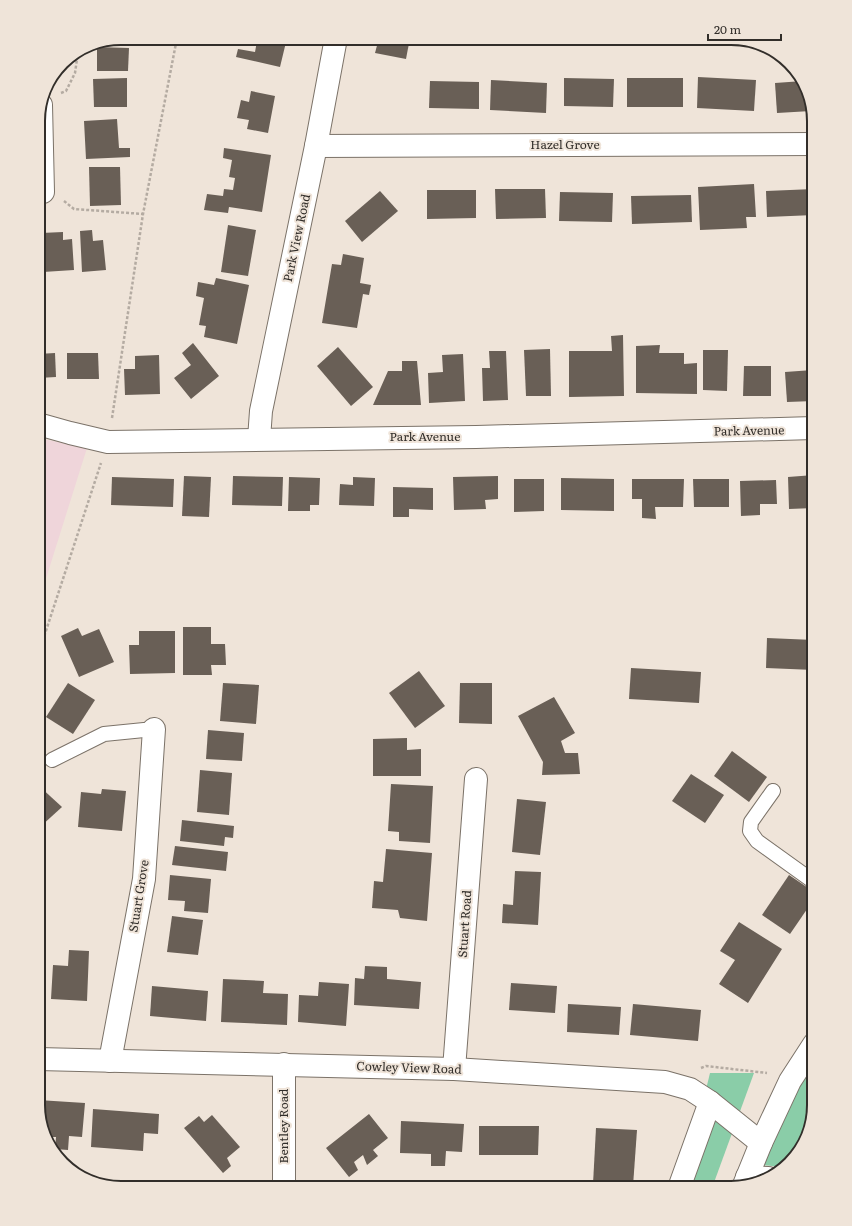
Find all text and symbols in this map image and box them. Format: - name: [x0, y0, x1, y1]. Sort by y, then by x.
- scale bar: [708, 16, 781, 42]
- text: 20 m: [714, 20, 741, 38]
- street label: Hazel Grove: [530, 135, 600, 153]
- street label: Park View Road: [278, 192, 314, 283]
- street label: Park Avenue: [713, 420, 785, 440]
- street label: Park Avenue: [390, 427, 460, 445]
- street label: Stuart Grove: [123, 858, 153, 933]
- street label: Stuart Road: [453, 889, 475, 958]
- street label: Cowley View Road: [356, 1056, 463, 1078]
- street label: Bentley Road: [274, 1088, 292, 1163]

